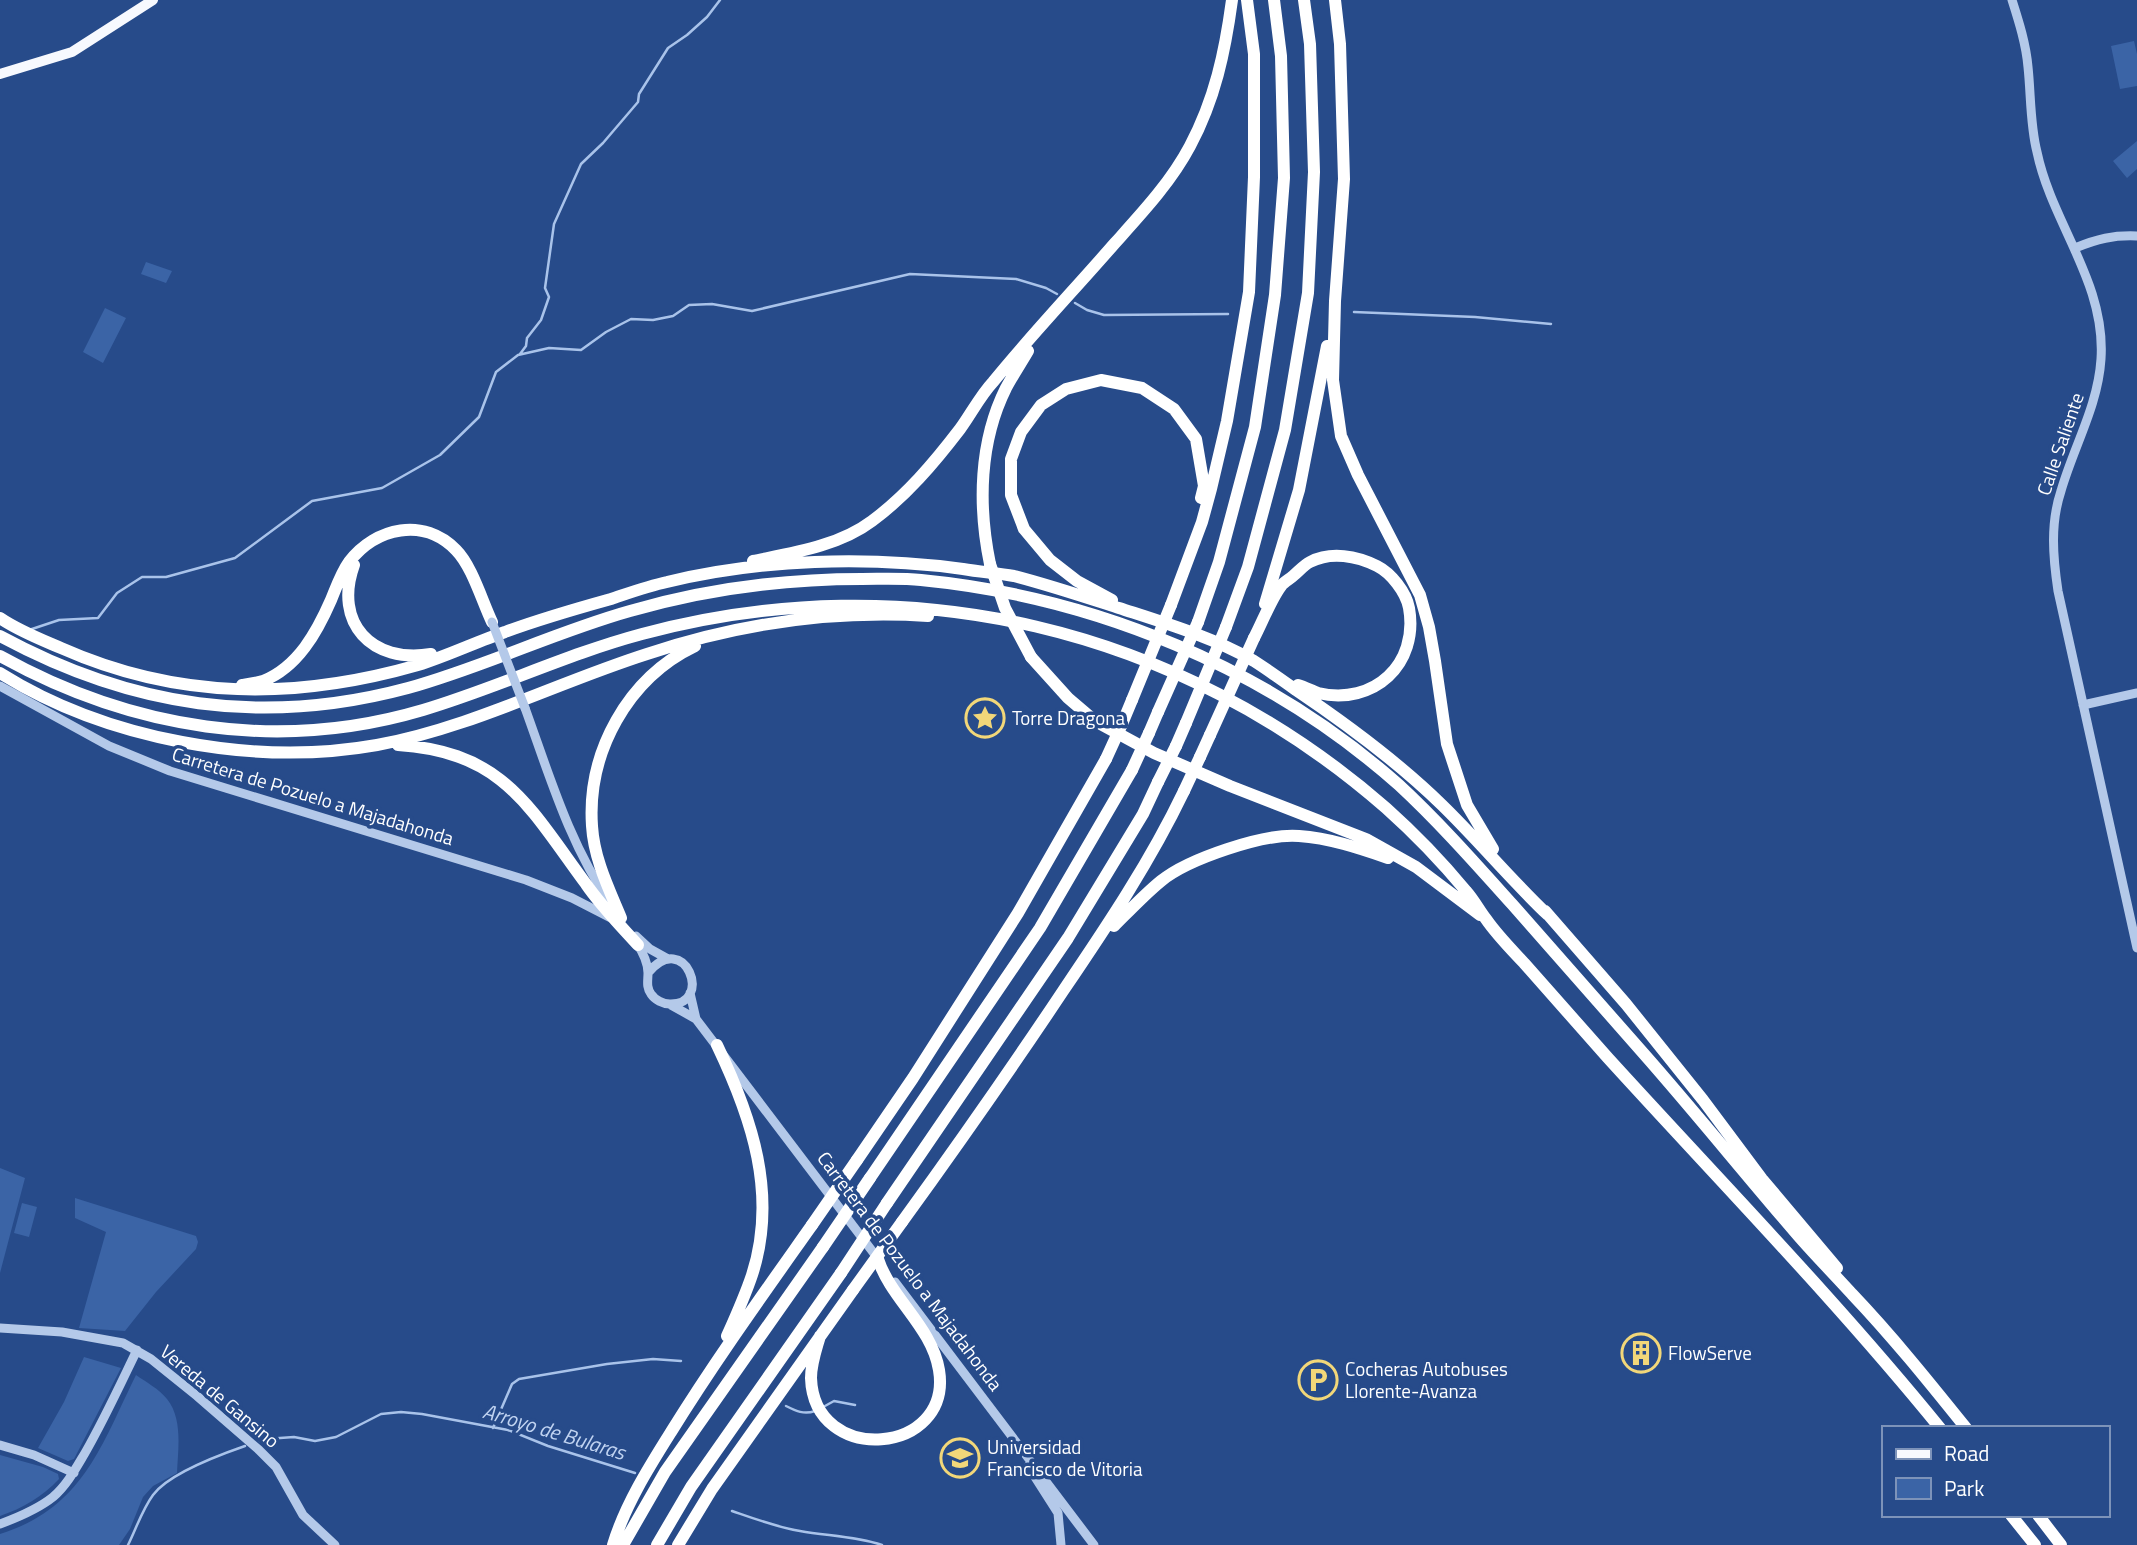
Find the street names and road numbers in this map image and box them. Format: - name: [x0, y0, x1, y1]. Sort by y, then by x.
- street label: Calle Saliente: [2028, 389, 2091, 499]
- street label: Carretera de Pozuelo a Majadahonda: [169, 739, 458, 852]
- street label: Carretera de Pozuelo a Majadahonda: [811, 1145, 1011, 1397]
- street label: Vereda de Gansino: [154, 1337, 286, 1454]

